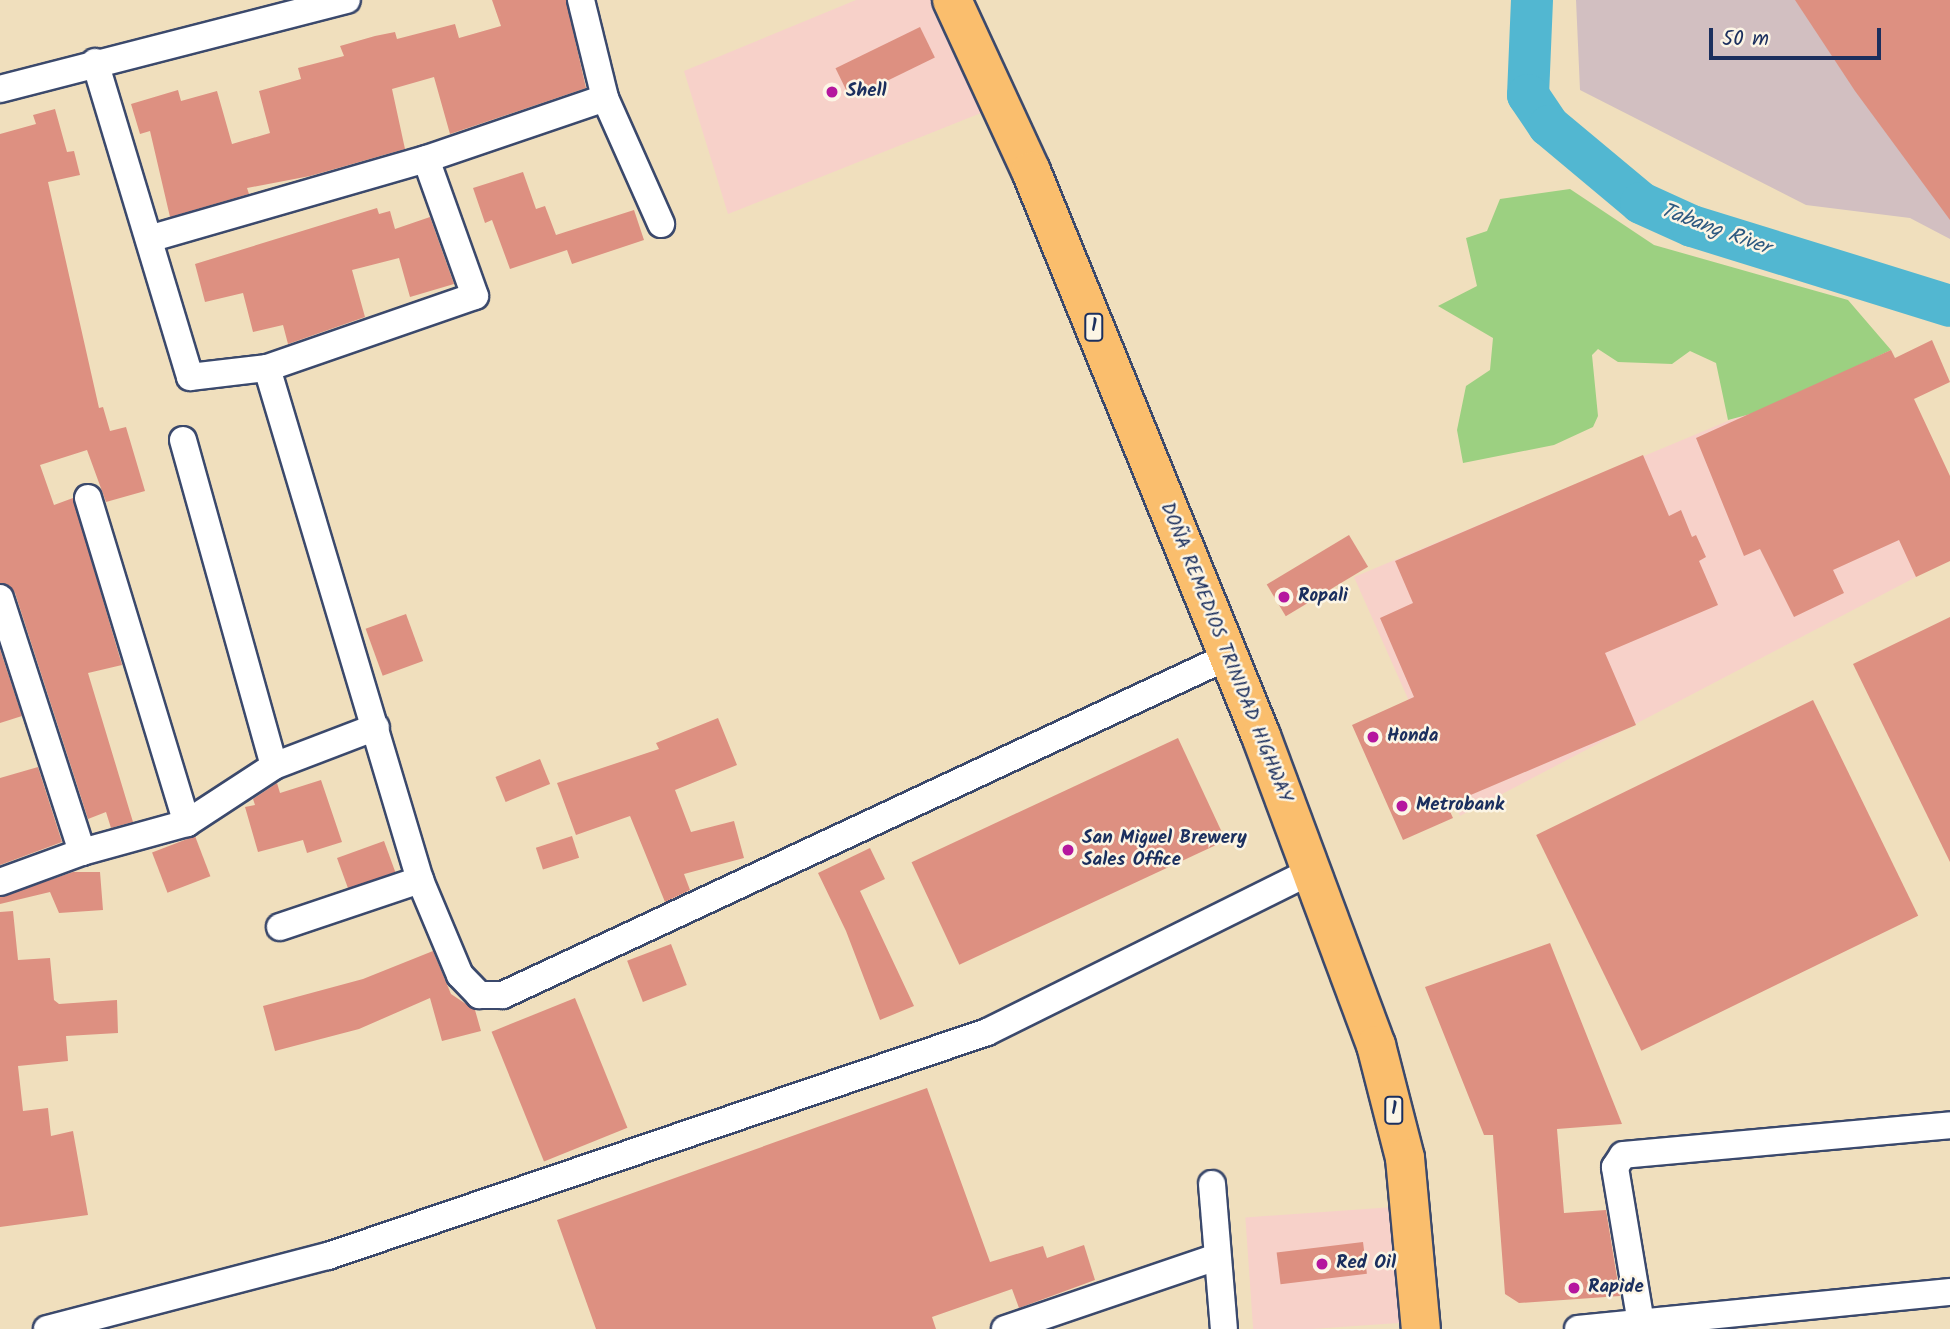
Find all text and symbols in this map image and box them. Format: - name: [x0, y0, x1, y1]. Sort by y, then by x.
- scale bar: [1712, 14, 1884, 58]
- text: 50 m: [1722, 23, 1769, 56]
- place label: Shell: [846, 81, 887, 103]
- marker: Shell: [824, 84, 840, 100]
- water label: Tabang River: [1657, 199, 1773, 261]
- road number: 1: [1084, 312, 1104, 342]
- street label: DOÑA REMEDIOS TRINIDAD HIGHWAY: [1154, 500, 1296, 806]
- place label: Ropali: [1298, 586, 1348, 608]
- marker: Ropali: [1276, 589, 1292, 605]
- place label: Honda: [1387, 726, 1438, 748]
- marker: Honda: [1365, 729, 1381, 745]
- place label: Metrobank: [1416, 795, 1504, 817]
- marker: Metrobank: [1394, 798, 1410, 814]
- place label: San Miguel Brewery Sales Office: [1082, 828, 1247, 872]
- marker: San Miguel Brewery Sales Office: [1060, 842, 1076, 858]
- road number: 1: [1384, 1096, 1404, 1125]
- place label: Red Oil: [1336, 1253, 1396, 1275]
- marker: Red Oil: [1314, 1256, 1330, 1272]
- place label: Rapide: [1588, 1277, 1644, 1299]
- marker: Rapide: [1566, 1280, 1582, 1296]

